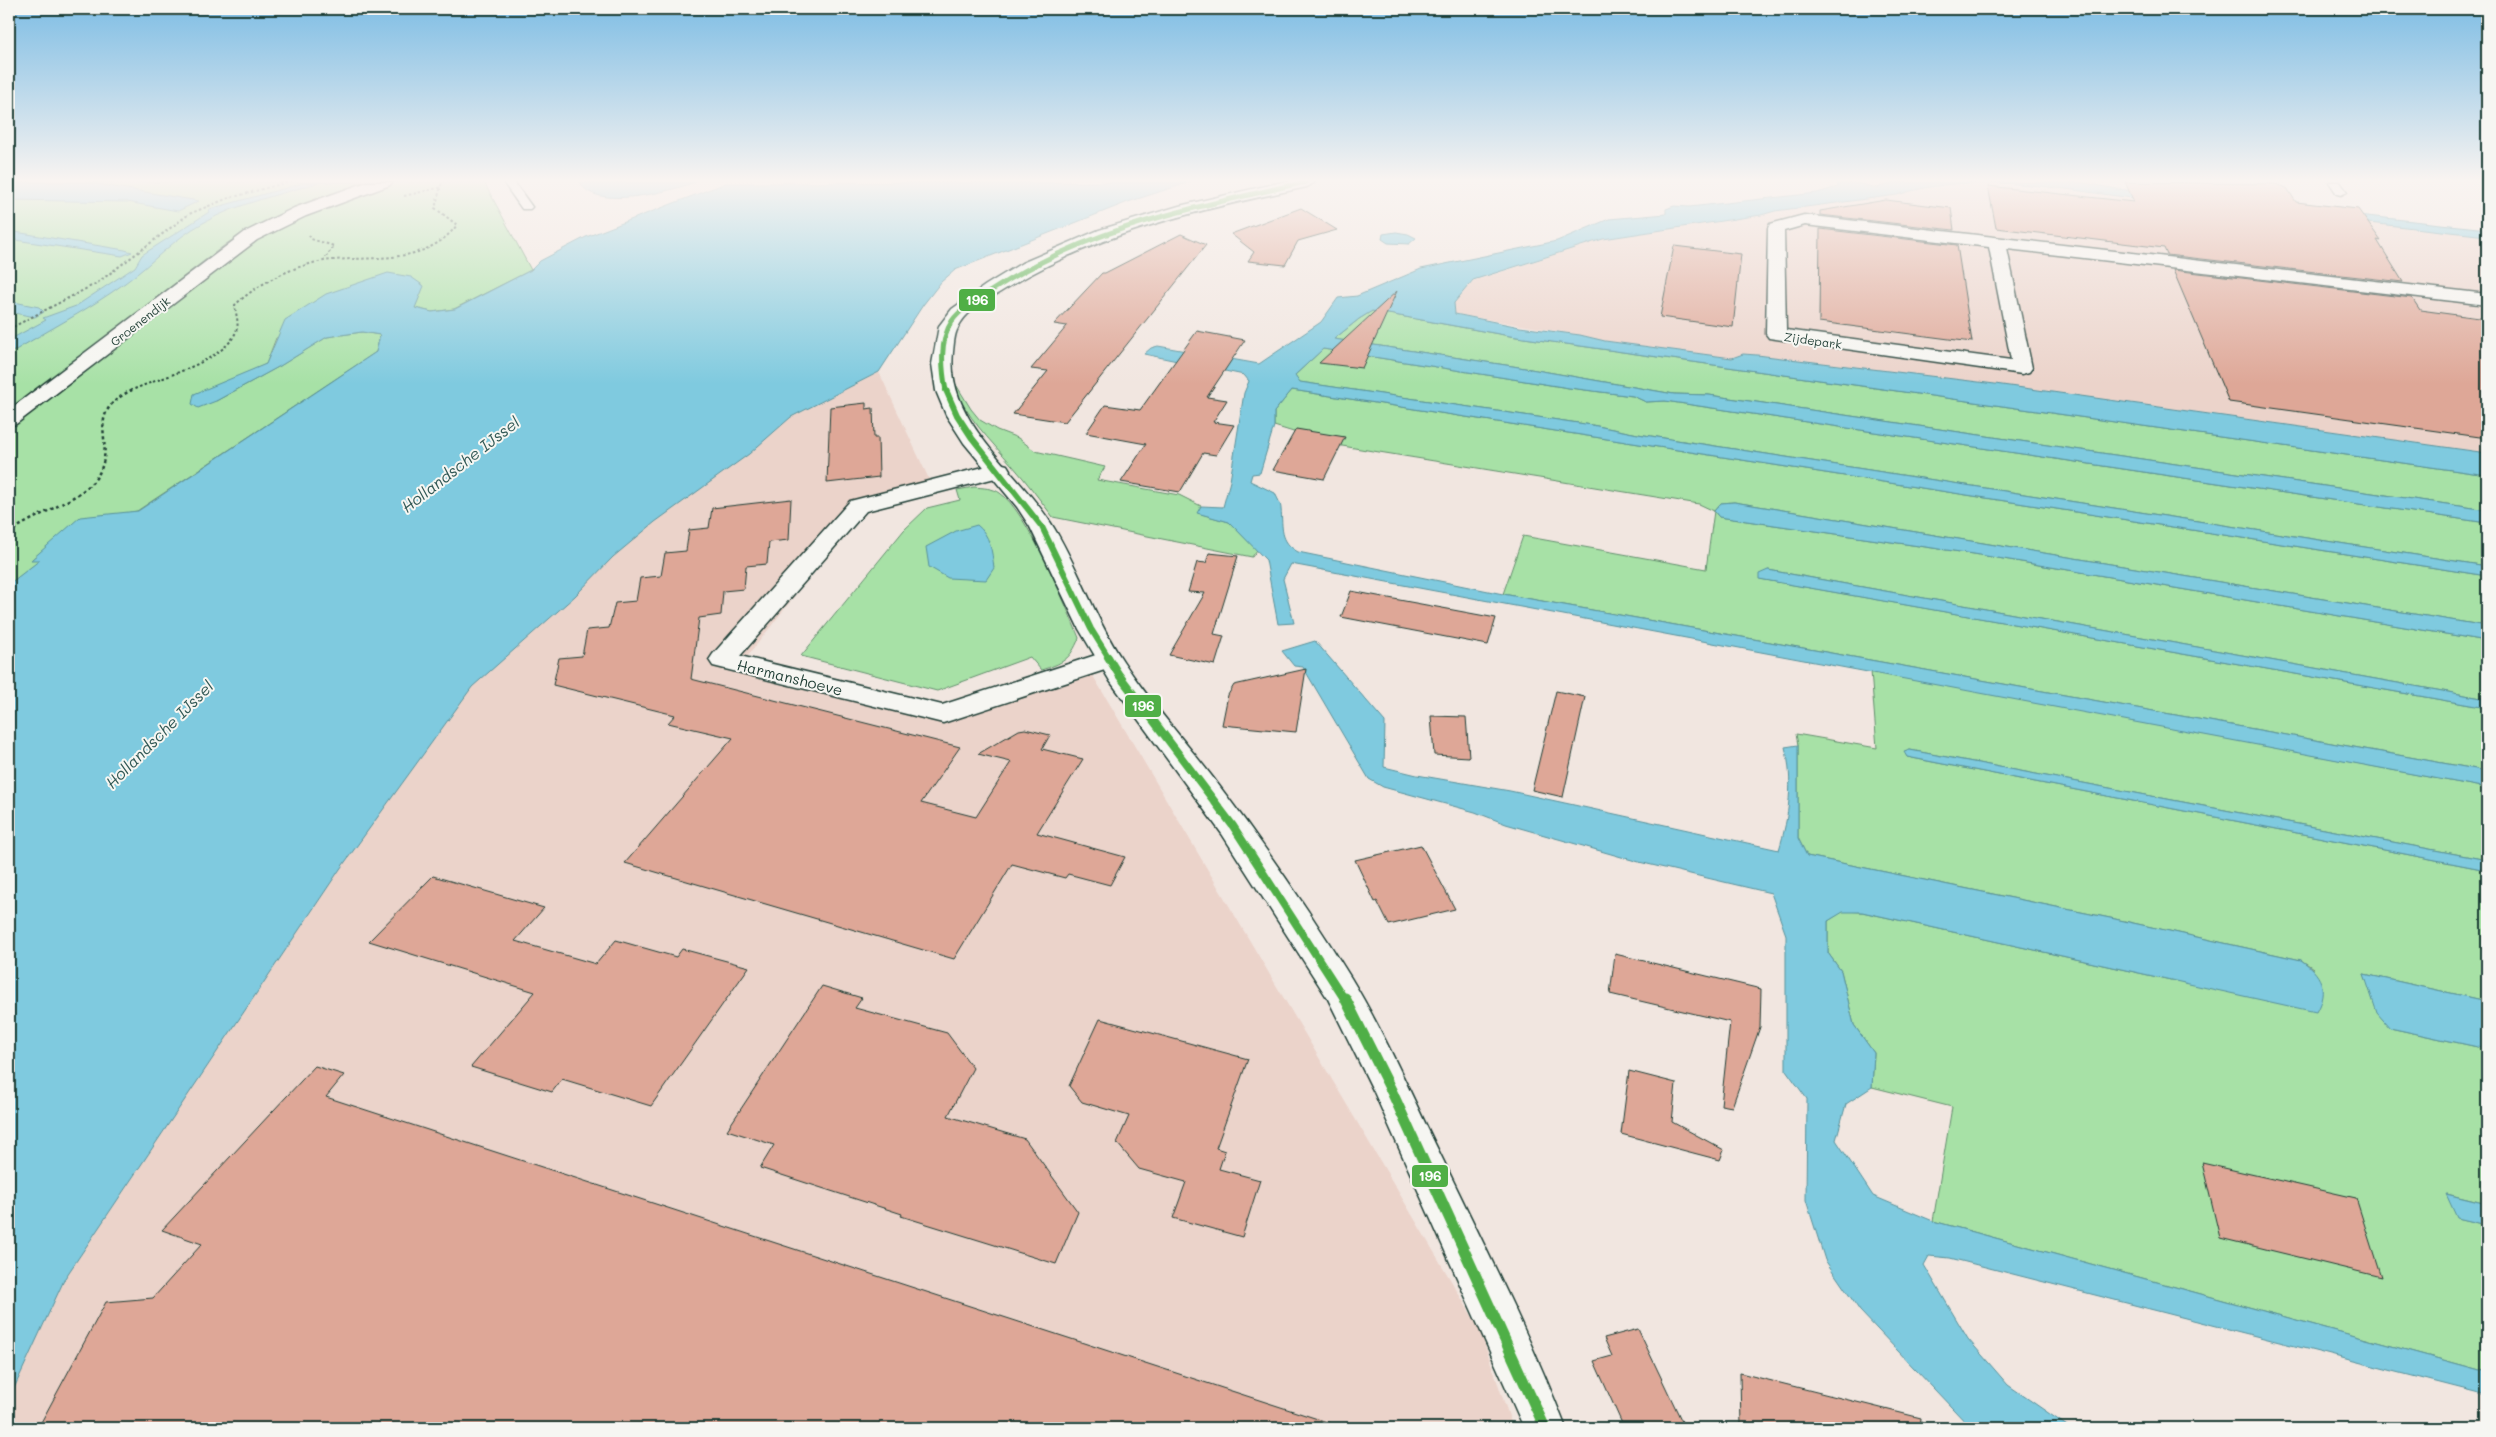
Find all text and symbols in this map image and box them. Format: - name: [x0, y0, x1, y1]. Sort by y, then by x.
- line badge: 196: [958, 288, 996, 312]
- text: 196: [965, 290, 989, 309]
- street label: Groenendijk: [107, 293, 173, 349]
- street label: Zijdepark: [1783, 328, 1843, 352]
- water label: Hollandsche IJssel: [397, 411, 523, 517]
- street label: Harmanshoeve: [735, 654, 845, 700]
- water label: Hollandsche IJssel: [101, 676, 217, 792]
- line badge: 196: [1124, 694, 1162, 718]
- text: 196: [1131, 696, 1155, 715]
- line badge: 196: [1411, 1164, 1449, 1188]
- text: 196: [1418, 1166, 1442, 1185]

